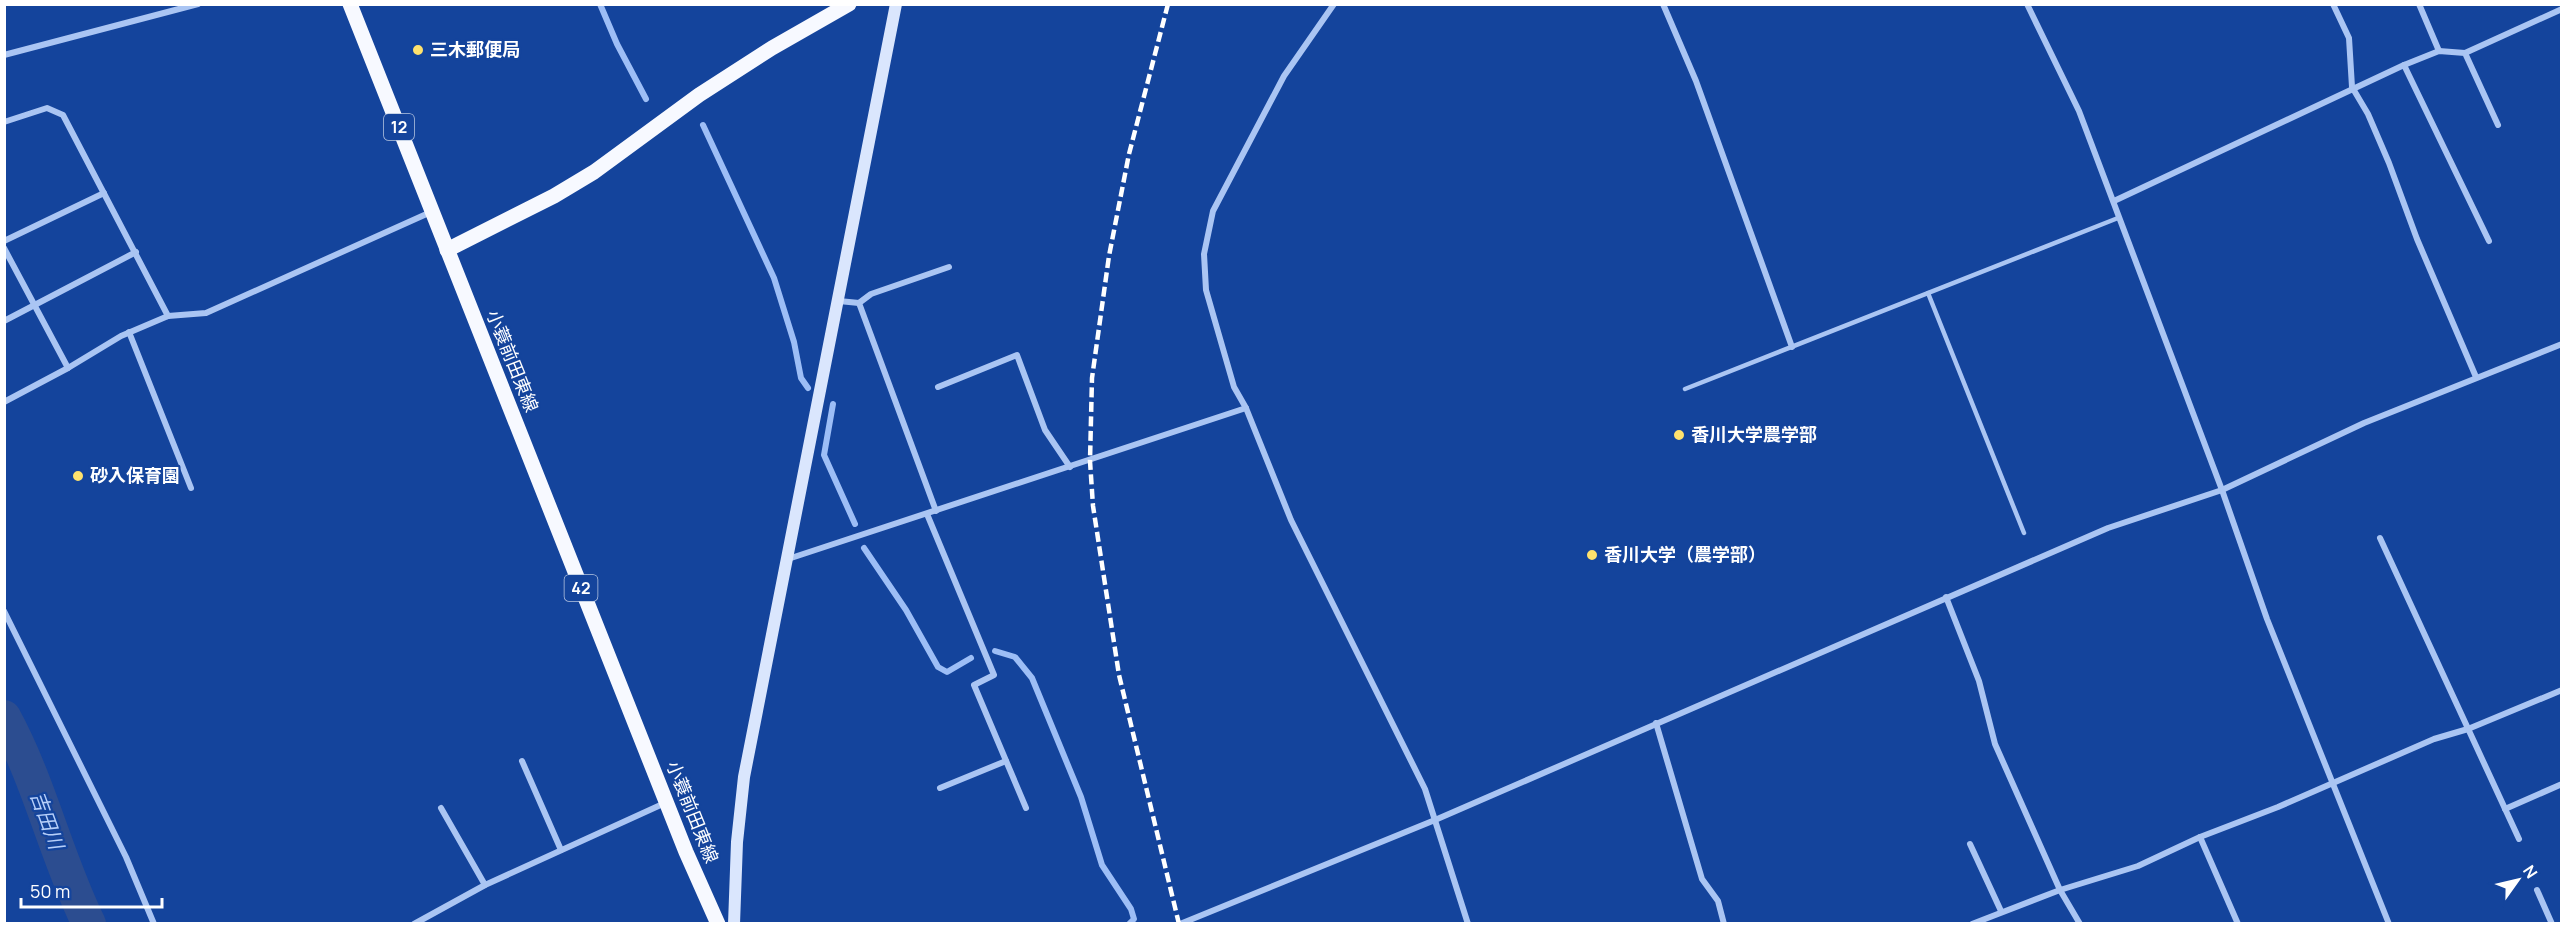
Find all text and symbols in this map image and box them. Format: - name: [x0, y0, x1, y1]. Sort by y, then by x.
- place label: 三木郵便局: [430, 37, 520, 61]
- marker: 三木郵便局: [411, 43, 425, 57]
- road number: 12: [384, 114, 414, 140]
- street label: 小蓑前田東線: [482, 306, 544, 415]
- place label: 香川大学農学部: [1691, 422, 1817, 446]
- marker: 香川大学農学部: [1672, 428, 1686, 442]
- place label: 砂入保育園: [90, 463, 180, 487]
- marker: 砂入保育園: [71, 469, 85, 483]
- place label: 香川大学（農学部）: [1604, 542, 1766, 566]
- marker: 香川大学（農学部）: [1585, 548, 1599, 562]
- road number: 42: [564, 575, 598, 601]
- street label: 小蓑前田東線: [662, 757, 724, 866]
- water label: 吉田川: [25, 787, 71, 855]
- north arrow: [2488, 850, 2548, 910]
- text: N: [2518, 861, 2543, 883]
- scale bar: [21, 871, 162, 909]
- text: 50 m: [30, 879, 70, 903]

